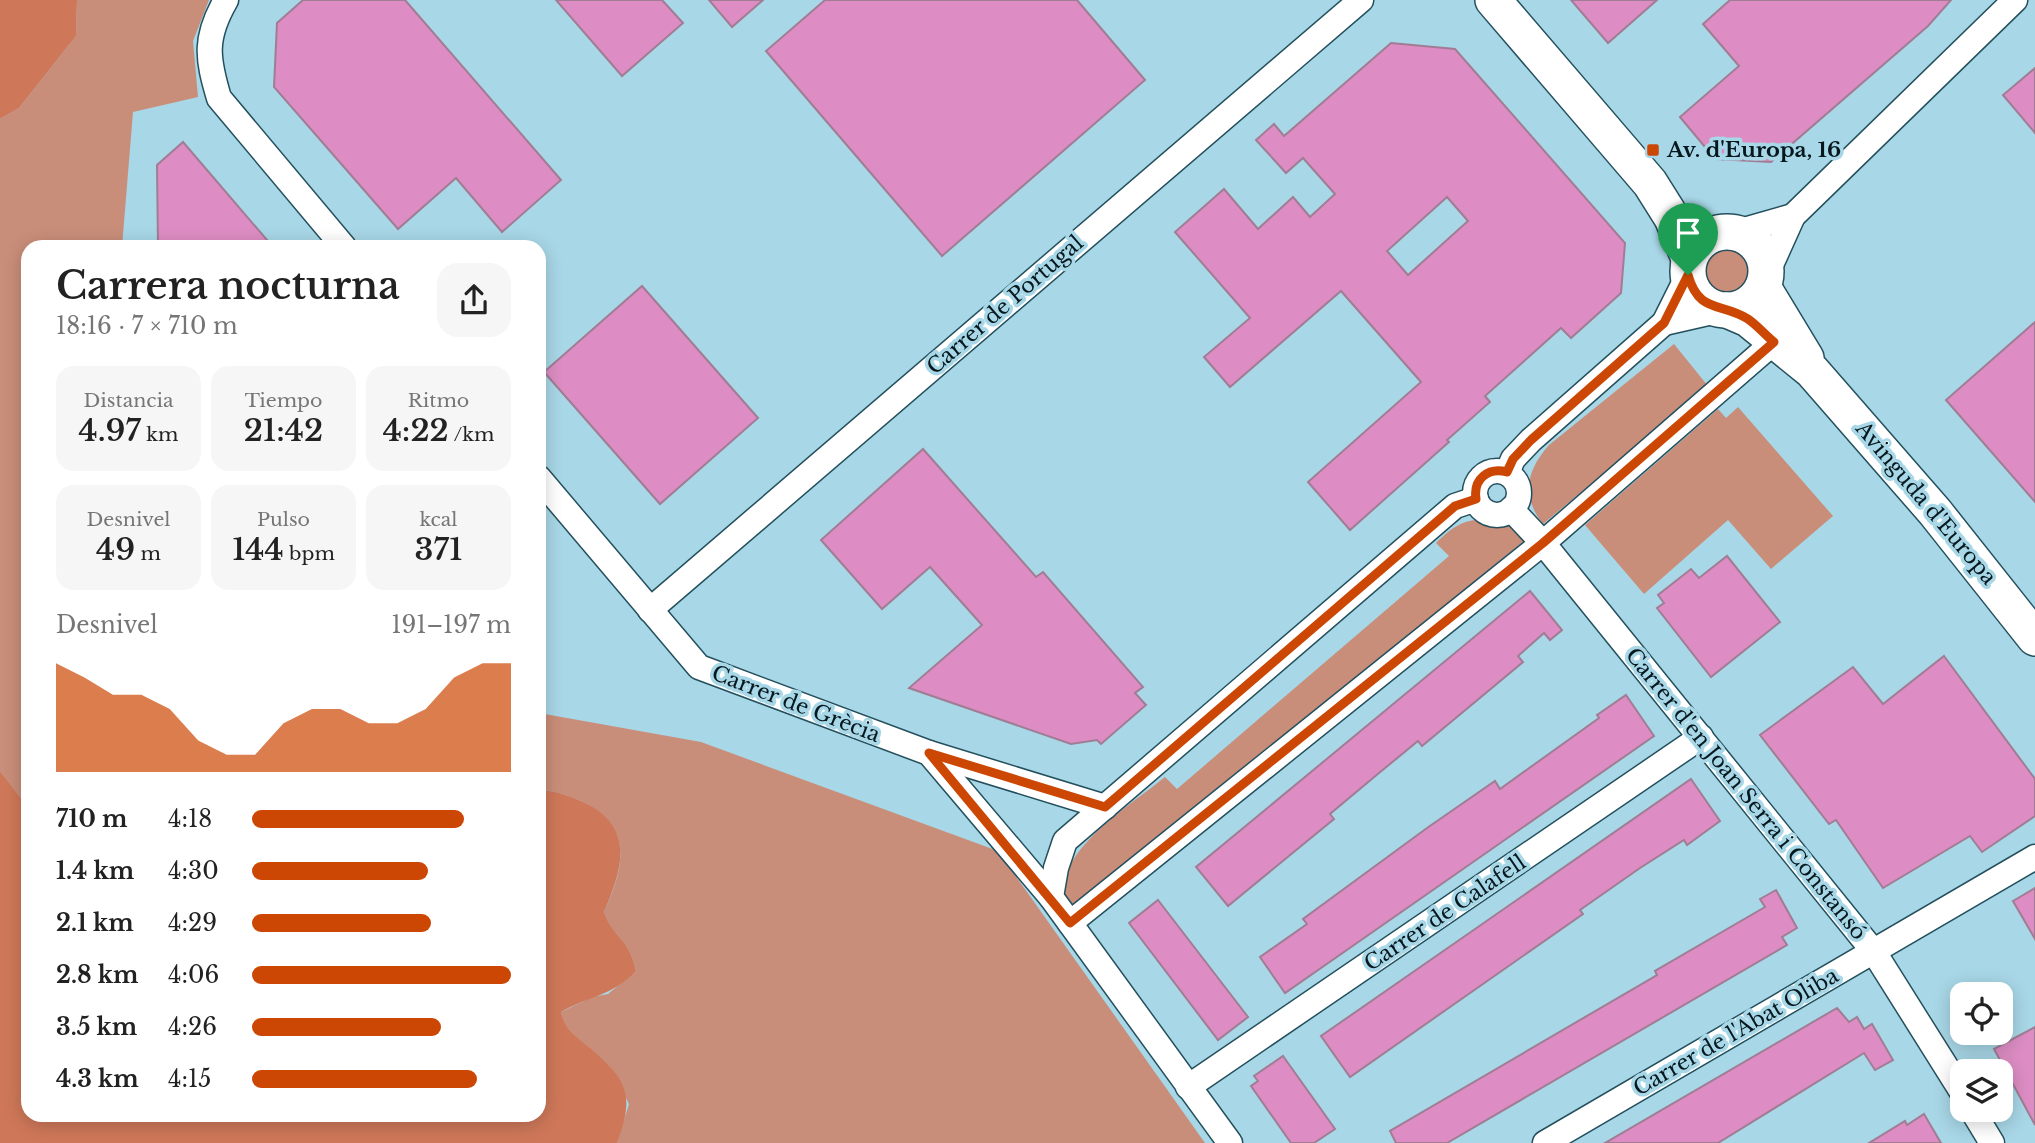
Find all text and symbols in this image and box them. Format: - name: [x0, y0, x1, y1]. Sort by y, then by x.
- place label: Av. d'Europa, 16: [1666, 137, 1841, 163]
- marker: Av. d'Europa, 16: [1645, 142, 1661, 158]
- pin: [1658, 203, 1718, 275]
- icon: arrive: [1669, 214, 1707, 252]
- street label: Carrer de Portugal: [922, 230, 1089, 380]
- text: Carrera nocturna: [56, 262, 400, 309]
- button: share: [437, 263, 511, 337]
- text: 18:16 · 7 × 710 m: [56, 312, 238, 340]
- text: Distancia: [84, 389, 173, 412]
- text: Tiempo: [245, 389, 322, 412]
- text: Ritmo: [408, 389, 469, 412]
- text: 4.97: [79, 412, 141, 449]
- text: 21:42: [244, 412, 323, 449]
- text: 4:22: [383, 412, 449, 449]
- street label: Avinguda d'Europa: [1849, 415, 2002, 590]
- text: km: [141, 423, 178, 446]
- text: /km: [449, 423, 494, 446]
- text: Desnivel: [86, 508, 171, 531]
- text: Pulso: [257, 508, 310, 531]
- text: kcal: [420, 508, 457, 531]
- text: 49: [96, 531, 135, 568]
- text: 144: [232, 531, 284, 568]
- text: 371: [415, 531, 462, 568]
- text: m: [135, 542, 161, 565]
- text: bpm: [284, 542, 335, 565]
- text: Desnivel: [56, 611, 158, 639]
- text: 191–197 m: [391, 611, 511, 639]
- street label: Carrer d'en Joan Serra i Constansó: [1620, 643, 1872, 945]
- street label: Carrer de Grècia: [708, 660, 884, 748]
- text: 710 m: [56, 805, 127, 833]
- text: 4:18: [168, 805, 212, 833]
- street label: Carrer de Calafell: [1359, 849, 1531, 977]
- text: 1.4 km: [56, 857, 134, 885]
- text: 4:30: [168, 857, 219, 885]
- text: 2.1 km: [56, 909, 134, 937]
- text: 4:29: [168, 909, 217, 937]
- text: 2.8 km: [56, 961, 138, 989]
- text: 4:06: [168, 961, 219, 989]
- street label: Carrer de l'Abat Oliba: [1629, 962, 1843, 1101]
- map controls: [1950, 982, 2013, 1122]
- button: locate: [1950, 982, 2013, 1045]
- text: 3.5 km: [56, 1013, 137, 1041]
- text: 4:26: [168, 1013, 217, 1041]
- button: layers: [1950, 1059, 2013, 1122]
- text: 4.3 km: [56, 1065, 139, 1093]
- text: 4:15: [168, 1065, 211, 1093]

